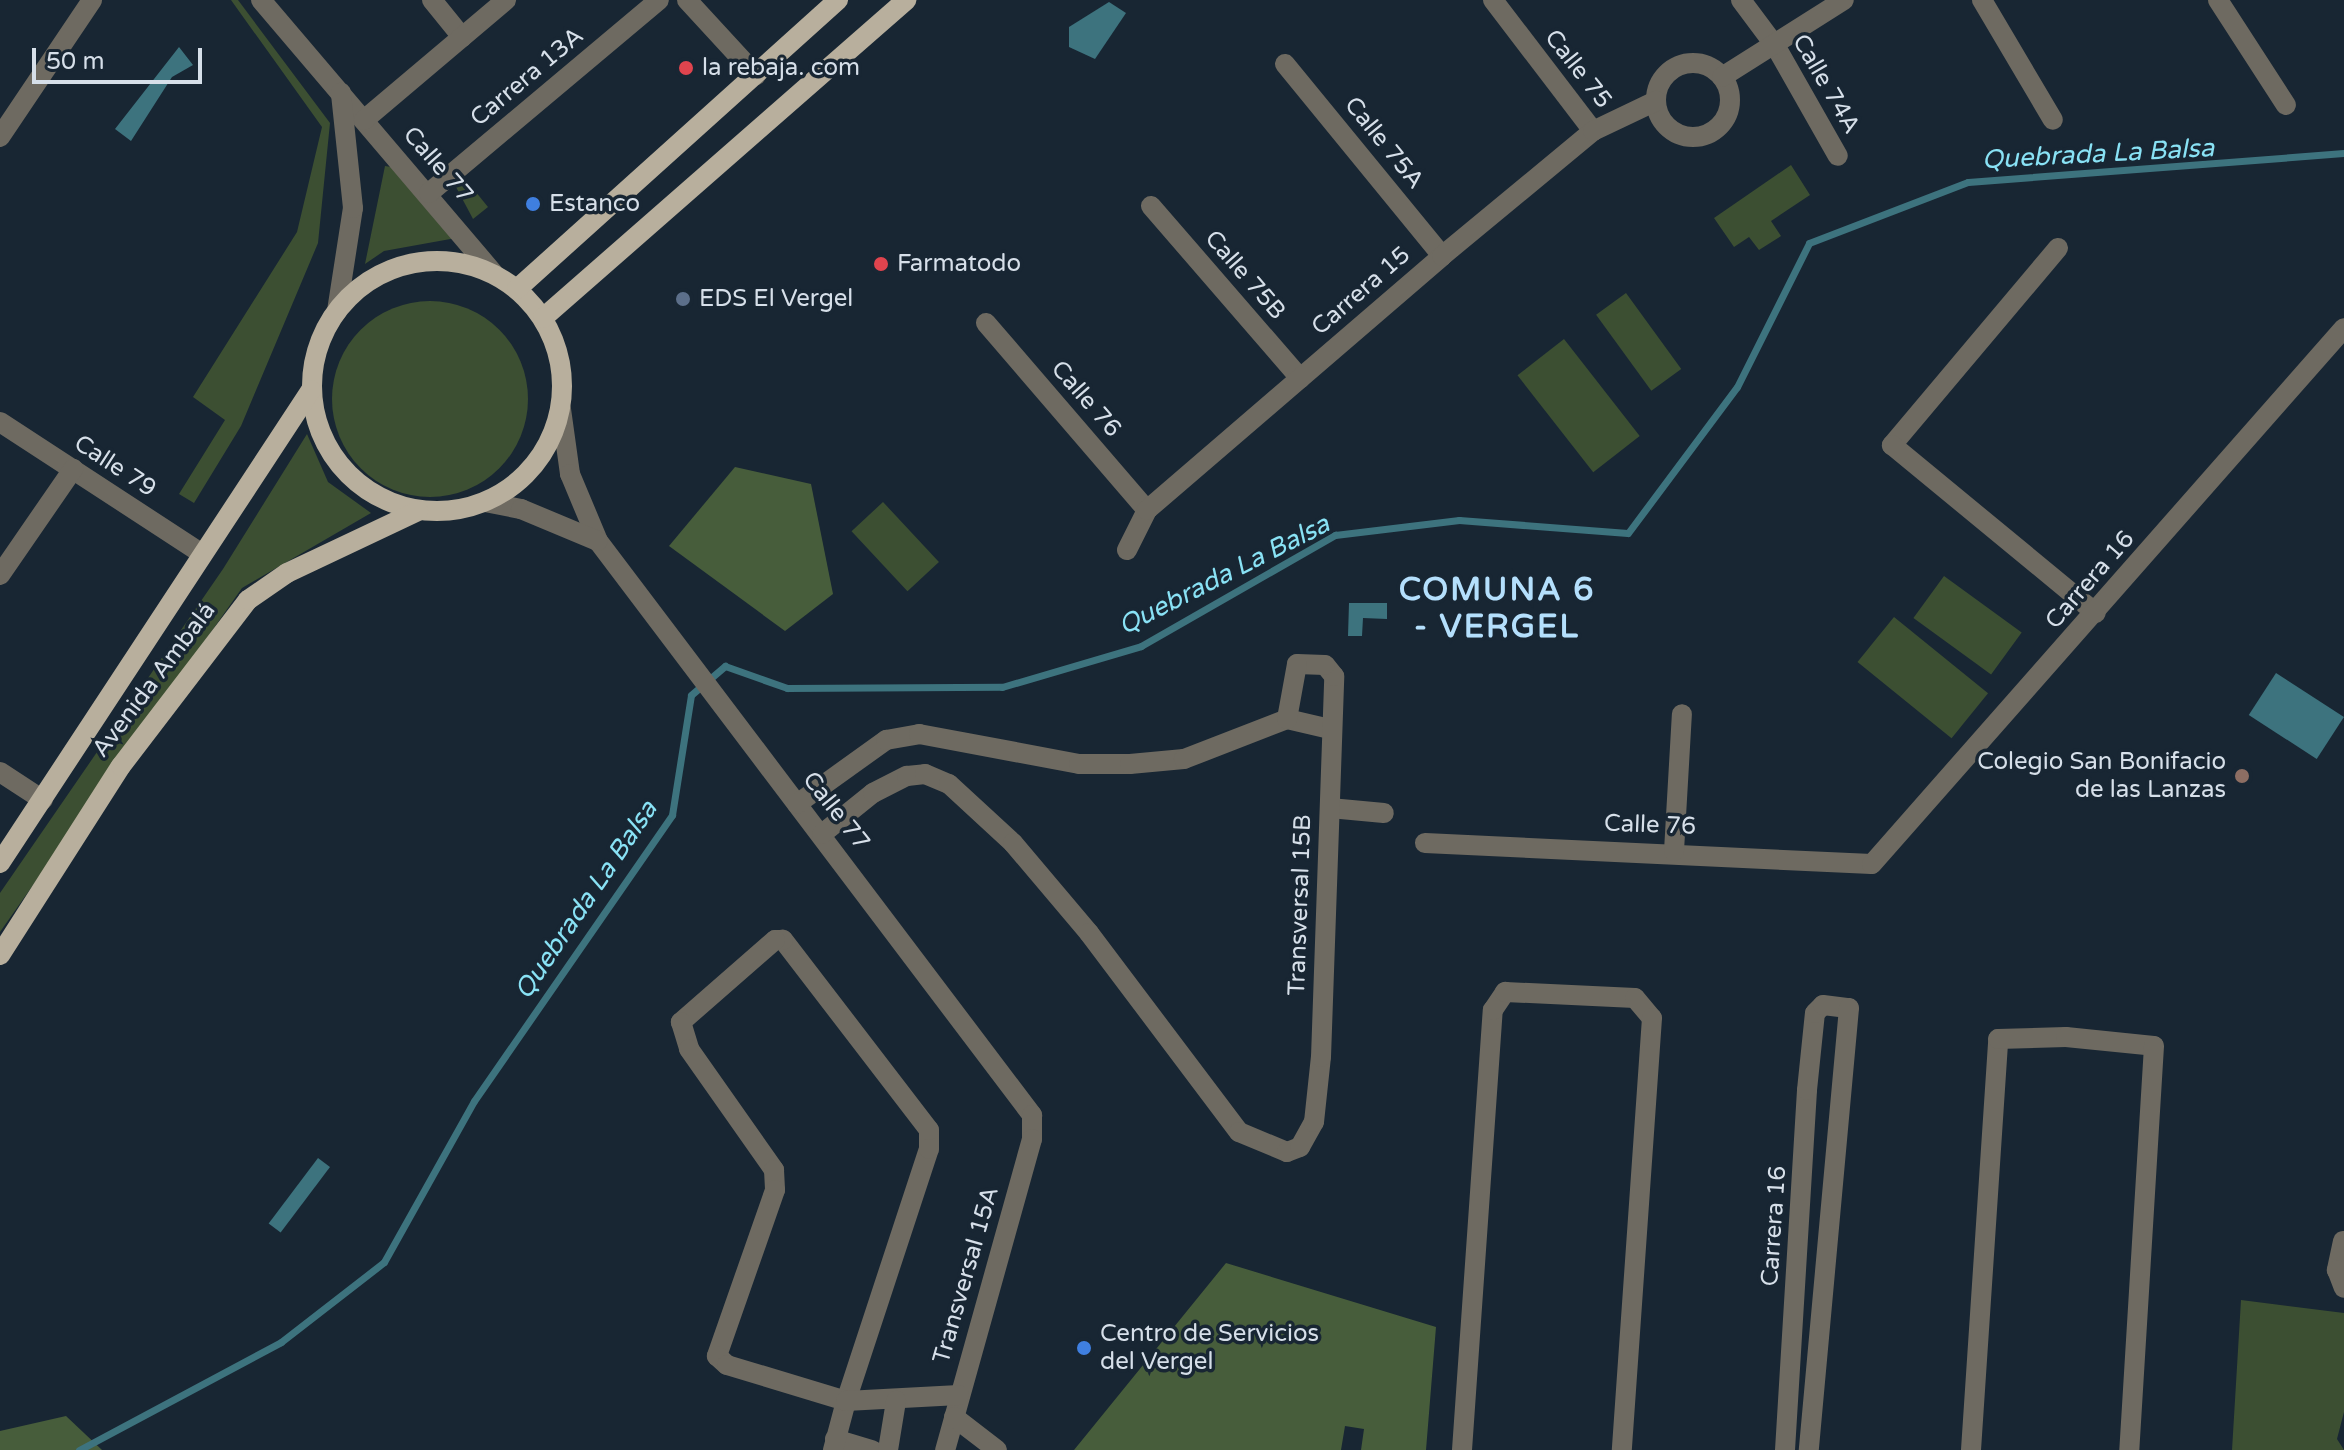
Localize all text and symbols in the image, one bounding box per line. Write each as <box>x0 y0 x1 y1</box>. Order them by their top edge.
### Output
street label: Carrera 13A <box>465 21 589 133</box>
street label: Calle 75 <box>1538 24 1618 114</box>
street label: Calle 74A <box>1786 29 1866 139</box>
scale bar <box>36 32 206 82</box>
text: 50 m <box>46 47 104 76</box>
place label: la rebaja. com <box>702 54 860 82</box>
marker: la rebaja. com <box>677 59 695 77</box>
street label: Calle 75A <box>1338 91 1430 195</box>
street label: Calle 77 <box>397 121 479 209</box>
water label: Quebrada La Balsa <box>1981 132 2215 176</box>
place label: Estanco <box>549 190 640 218</box>
marker: Estanco <box>524 195 542 213</box>
street label: Calle 75B <box>1198 225 1292 325</box>
street label: Carrera 15 <box>1306 240 1416 342</box>
place label: Farmatodo <box>897 250 1021 278</box>
marker: Farmatodo <box>872 255 890 273</box>
place label: EDS El Vergel <box>699 285 853 313</box>
marker: EDS El Vergel <box>674 290 692 308</box>
street label: Calle 76 <box>1045 355 1127 443</box>
street label: Calle 79 <box>69 429 161 503</box>
water label: Quebrada La Balsa <box>1113 508 1335 642</box>
street label: Carrera 16 <box>2039 525 2141 635</box>
district label: COMUNA 6 - VERGEL <box>1399 572 1595 647</box>
street label: Avenida Ambalá <box>86 597 222 763</box>
place label: Colegio San Bonifacio de las Lanzas <box>1977 748 2226 804</box>
street label: Calle 77 <box>796 766 876 856</box>
marker: Colegio San Bonifacio de las Lanzas <box>2233 767 2251 785</box>
water label: Quebrada La Balsa <box>508 795 664 1005</box>
street label: Calle 76 <box>1603 809 1697 841</box>
street label: Transversal 15B <box>1282 814 1318 996</box>
street label: Carrera 16 <box>1755 1165 1793 1287</box>
street label: Transversal 15A <box>927 1183 1005 1367</box>
place label: Centro de Servicios del Vergel <box>1100 1320 1319 1376</box>
marker: Centro de Servicios del Vergel <box>1075 1339 1093 1357</box>

